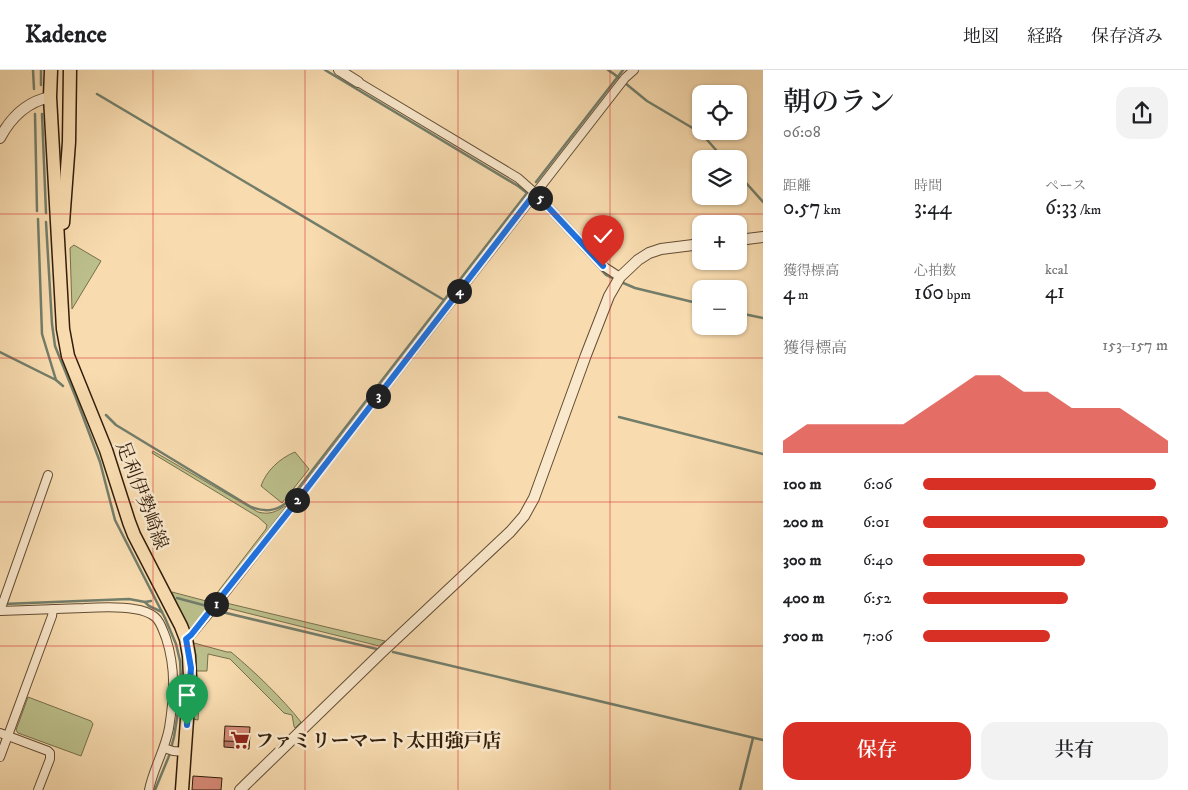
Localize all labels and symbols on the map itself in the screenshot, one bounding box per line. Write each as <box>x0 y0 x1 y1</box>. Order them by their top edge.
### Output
pin: 5 <box>528 186 552 210</box>
pin <box>582 215 624 266</box>
pin: 4 <box>446 278 472 304</box>
pin: 3 <box>366 384 390 408</box>
street label: 足利伊勢崎線 <box>110 438 173 553</box>
pin: 2 <box>284 488 310 512</box>
pin: 1 <box>204 592 228 616</box>
pin <box>166 674 208 725</box>
supermarket icon: ファミリーマート太田強戸店 <box>229 729 251 751</box>
place label: ファミリーマート太田強戸店 <box>255 730 502 753</box>

